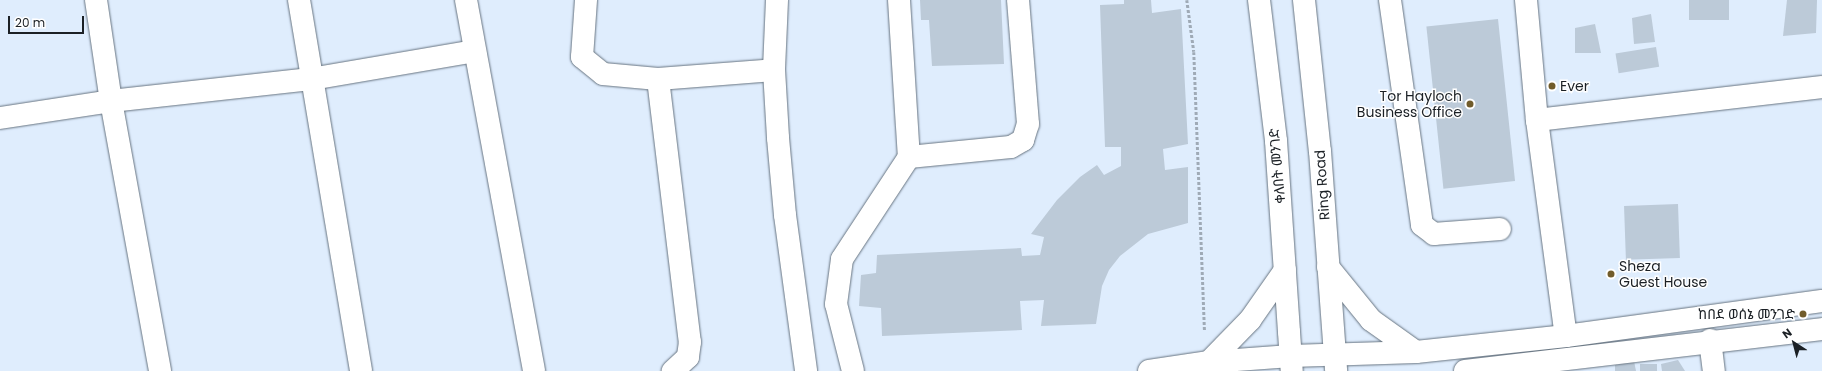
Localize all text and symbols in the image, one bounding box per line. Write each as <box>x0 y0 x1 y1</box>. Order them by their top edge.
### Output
scale bar <box>10 8 86 34</box>
text: 20 m <box>15 14 45 31</box>
place label: Ever <box>1560 78 1589 94</box>
marker: Ever <box>1547 81 1557 91</box>
place label: Tor Hayloch Business Office <box>1357 88 1462 120</box>
marker: Tor Hayloch Business Office <box>1465 99 1475 109</box>
street label: ቀለበት መንገድ <box>1265 128 1289 204</box>
street label: Ring Road <box>1311 149 1333 221</box>
place label: Sheza Guest House <box>1619 258 1707 290</box>
marker: Sheza Guest House <box>1606 269 1616 279</box>
place label: ከበደ ወሰኔ መንገድ <box>1698 306 1795 322</box>
marker: ከበደ ወሰኔ መንገድ <box>1798 309 1808 319</box>
north arrow <box>1774 323 1814 363</box>
text: N <box>1779 324 1795 342</box>

